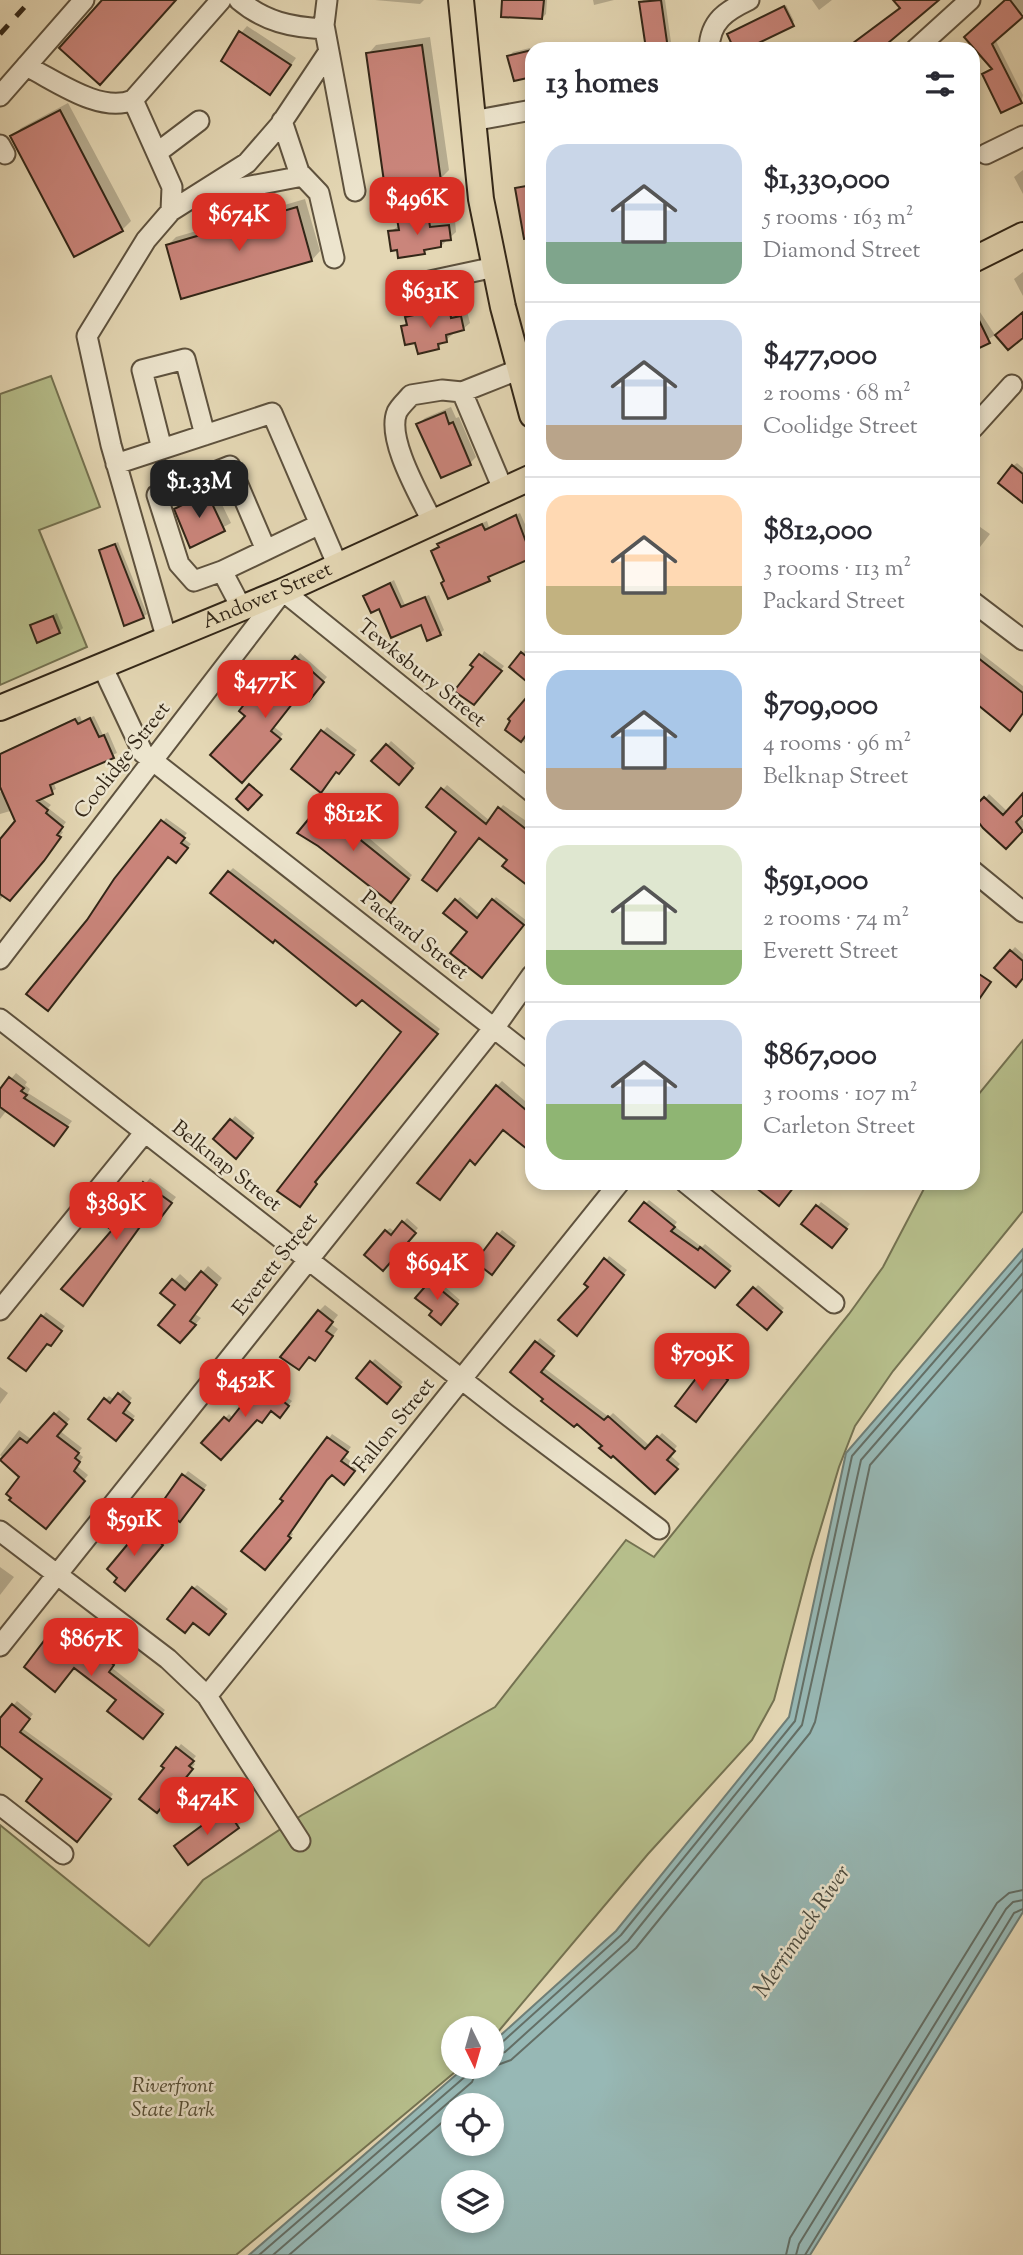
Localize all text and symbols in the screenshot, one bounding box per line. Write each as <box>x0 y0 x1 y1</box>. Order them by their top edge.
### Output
text: 13 homes <box>546 63 659 106</box>
icon: filters <box>921 65 959 103</box>
text: $1,330,000 <box>763 159 890 202</box>
icon: home <box>602 172 686 256</box>
pin: $496K <box>368 177 466 237</box>
text: $496K <box>386 183 448 216</box>
pin: $674K <box>190 194 288 253</box>
text: $674K <box>208 199 270 232</box>
text: 5 rooms · 163 m² <box>763 202 913 235</box>
text: Diamond Street <box>763 235 920 268</box>
pin: $631K <box>381 270 479 330</box>
text: $631K <box>401 276 459 309</box>
text: $477,000 <box>763 335 877 378</box>
icon: home <box>602 348 686 432</box>
text: 2 rooms · 68 m² <box>763 378 911 411</box>
text: Coolidge Street <box>763 411 918 444</box>
pin: $1.33M <box>142 461 256 520</box>
text: $1.33M <box>166 466 232 499</box>
text: $812,000 <box>763 510 872 553</box>
icon: home <box>602 523 686 607</box>
text: 3 rooms · 113 m² <box>763 553 911 586</box>
street label: Andover Street <box>198 555 337 638</box>
text: Packard Street <box>763 586 905 619</box>
street label: Tewksbury Street <box>350 613 492 735</box>
pin: $477K <box>216 660 314 720</box>
text: $477K <box>233 666 297 699</box>
text: $709,000 <box>763 685 878 728</box>
street label: Coolidge Street <box>68 696 178 826</box>
icon: home <box>602 698 686 782</box>
text: 4 rooms · 96 m² <box>763 728 911 761</box>
text: Belknap Street <box>763 761 908 794</box>
pin: $812K <box>304 794 402 853</box>
text: $812K <box>324 799 383 832</box>
text: $591,000 <box>763 860 868 903</box>
icon: home <box>602 873 686 957</box>
street label: Packard Street <box>354 884 474 988</box>
text: 2 rooms · 74 m² <box>763 903 909 936</box>
text: Everett Street <box>763 936 898 969</box>
text: $867,000 <box>763 1035 877 1078</box>
icon: home <box>602 1048 686 1132</box>
text: 3 rooms · 107 m² <box>763 1078 918 1111</box>
text: Carleton Street <box>763 1111 915 1144</box>
street label: Belknap Street <box>164 1114 288 1220</box>
pin: $389K <box>67 1182 165 1242</box>
text: $389K <box>86 1188 146 1221</box>
street label: Everett Street <box>226 1207 326 1323</box>
pin: $694K <box>388 1242 486 1302</box>
text: $694K <box>405 1248 469 1281</box>
pin: $709K <box>653 1334 751 1393</box>
text: $709K <box>670 1339 734 1372</box>
pin: $452K <box>196 1360 294 1419</box>
text: $452K <box>215 1365 275 1398</box>
street label: Fallon Street <box>347 1372 443 1480</box>
pin: $591K <box>85 1498 183 1558</box>
text: $591K <box>106 1504 162 1537</box>
pin: $867K <box>42 1618 140 1678</box>
text: $867K <box>59 1624 123 1657</box>
pin: $474K <box>158 1778 256 1837</box>
text: $474K <box>176 1783 238 1816</box>
water label: Merrimack River <box>746 1859 860 2005</box>
north arrow <box>441 2016 504 2079</box>
map controls <box>441 2016 504 2233</box>
park label: Riverfront State Park <box>131 2072 215 2126</box>
button: locate <box>441 2093 504 2156</box>
button: layers <box>441 2170 504 2233</box>

